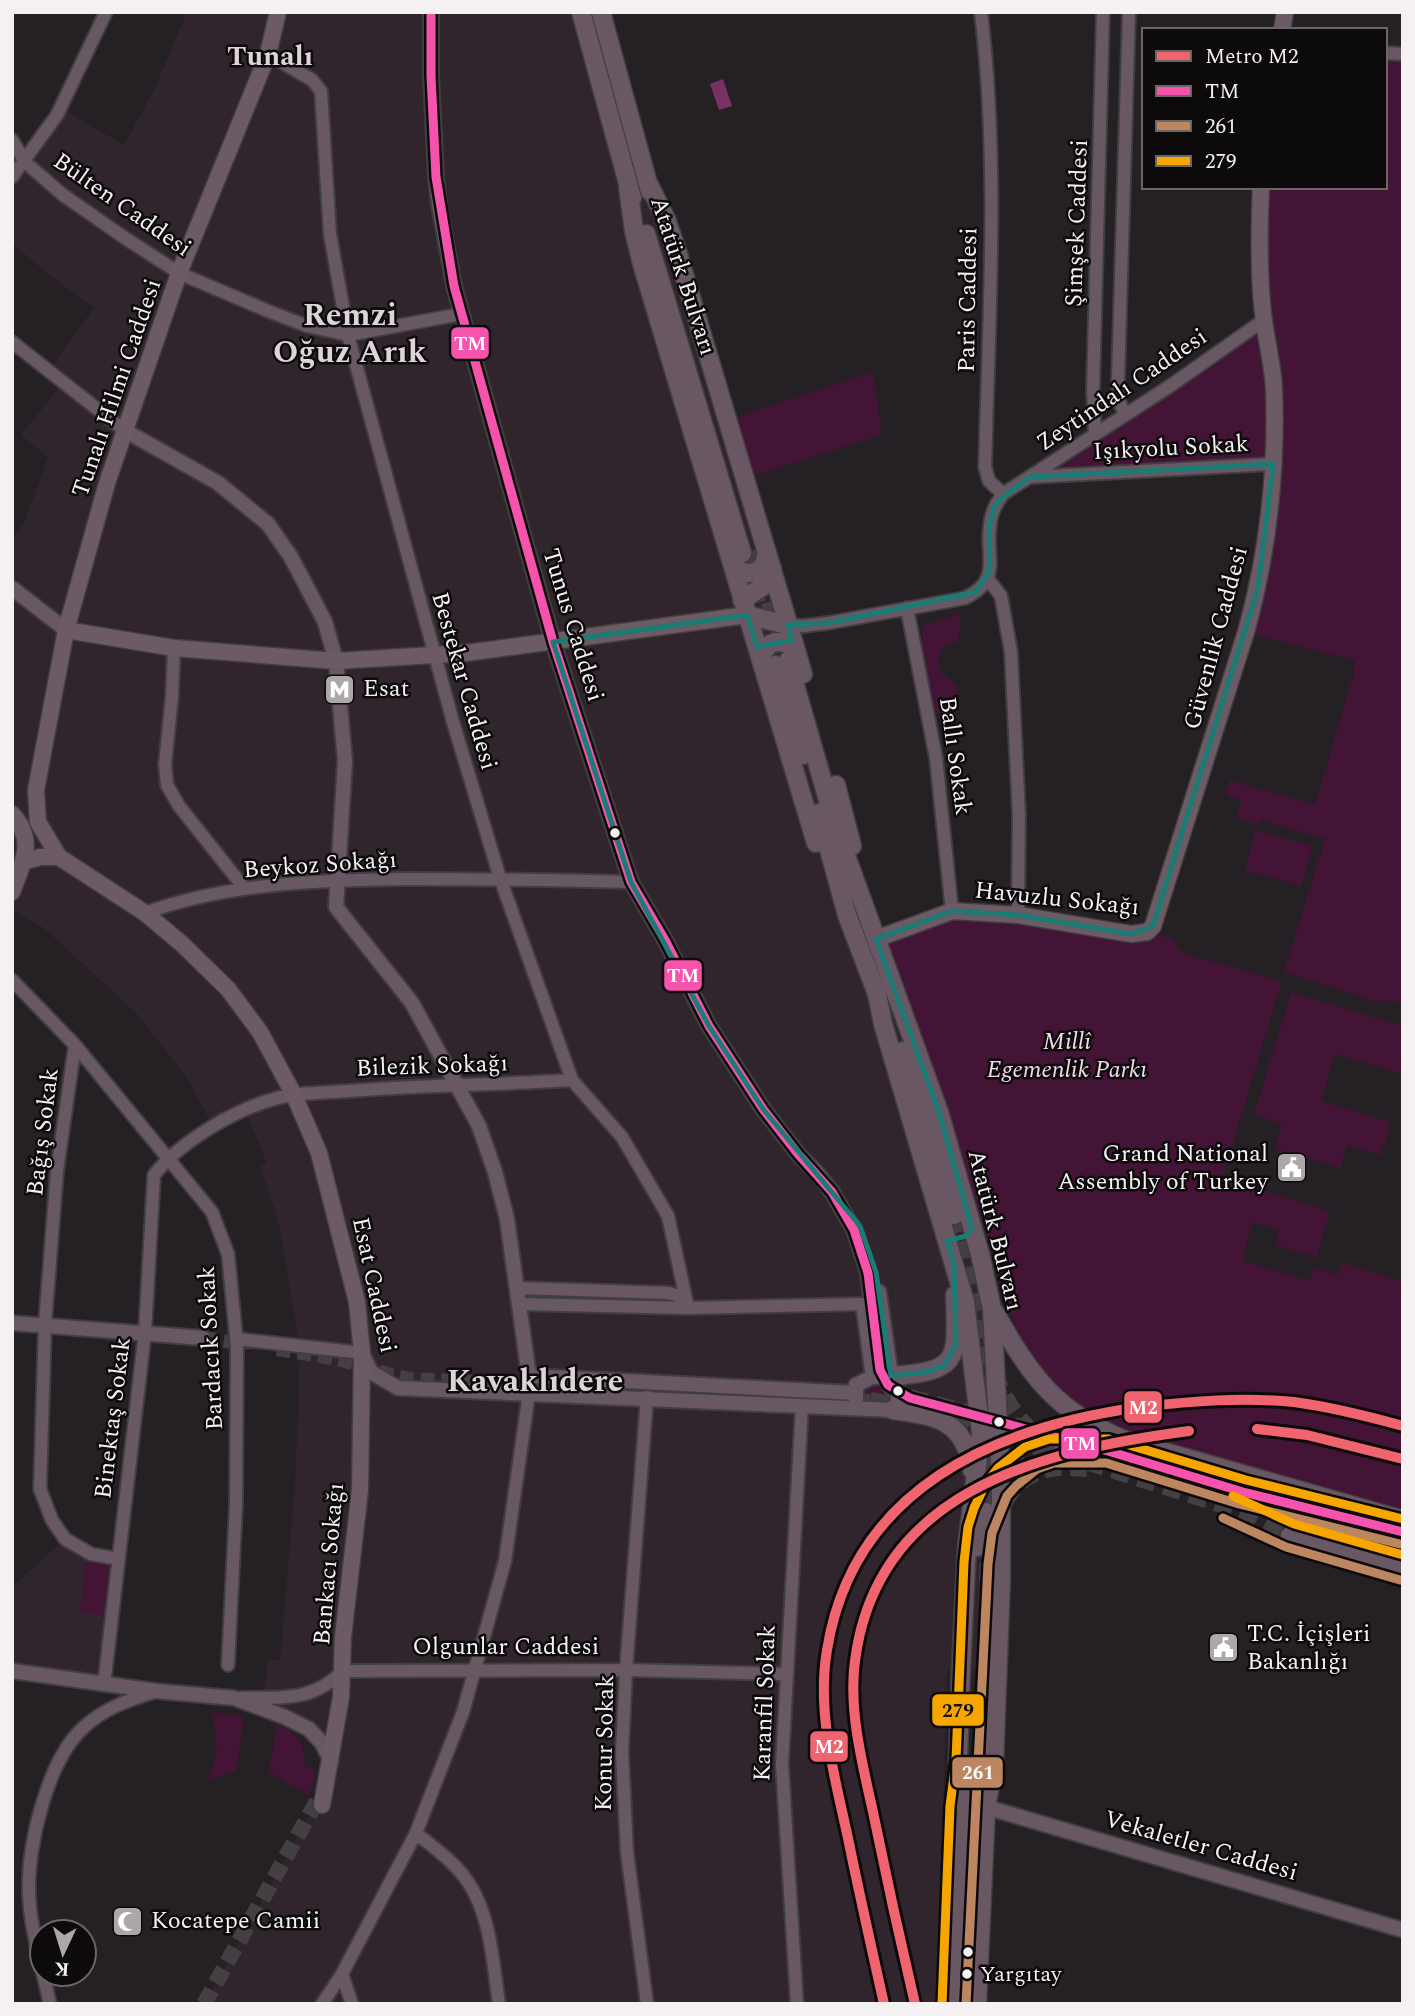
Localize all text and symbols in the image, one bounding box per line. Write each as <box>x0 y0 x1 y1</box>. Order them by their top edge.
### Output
legend <box>1142 28 1387 189</box>
district label: Tunalı <box>227 35 313 78</box>
text: Metro M2 <box>1205 41 1299 73</box>
text: TM <box>1205 76 1239 108</box>
text: 261 <box>1205 111 1237 143</box>
street label: Şimşek Caddesi <box>1056 139 1098 307</box>
street label: Bülten Caddesi <box>45 144 199 266</box>
text: 279 <box>1205 146 1237 178</box>
street label: Atatürk Bulvarı <box>640 192 726 360</box>
street label: Paris Caddesi <box>949 227 987 373</box>
street label: Tunalı Hilmi Caddesi <box>63 274 171 502</box>
district label: Remzi Oğuz Arık <box>273 291 428 377</box>
street label: Zeytindalı Caddesi <box>1029 319 1215 461</box>
line badge: TM <box>450 326 490 360</box>
text: TM <box>454 330 486 359</box>
street label: Işıkyolu Sokak <box>1092 426 1250 470</box>
street label: Güvenlik Caddesi <box>1174 542 1258 734</box>
street label: Tunus Caddesi <box>533 544 613 706</box>
street label: Bestekar Caddesi <box>421 588 507 774</box>
place label: Esat <box>363 671 409 707</box>
metro station icon: Esat <box>323 672 357 706</box>
street label: Ballı Sokak <box>929 694 981 818</box>
unlabelled marker <box>608 826 622 840</box>
street label: Beykoz Sokağı <box>242 842 398 888</box>
street label: Havuzlu Sokağı <box>973 872 1141 926</box>
line badge: TM <box>663 959 703 992</box>
text: TM <box>667 962 699 991</box>
park label: Millî Egemenlik Parkı <box>987 1024 1147 1088</box>
street label: Bilezik Sokağı <box>355 1045 509 1087</box>
street label: Bağış Sokak <box>17 1066 69 1198</box>
place label: Grand National Assembly of Turkey <box>1058 1136 1269 1200</box>
street label: Atatürk Bulvarı <box>958 1146 1032 1314</box>
public building icon: Grand National Assembly of Turkey <box>1274 1151 1308 1185</box>
street label: Esat Caddesi <box>342 1214 406 1356</box>
street label: Bardacık Sokak <box>189 1265 233 1431</box>
street label: Binektaş Sokak <box>85 1335 141 1501</box>
district label: Kavaklıdere <box>447 1357 623 1406</box>
unlabelled marker <box>891 1384 905 1398</box>
line badge: M2 <box>1123 1390 1163 1424</box>
text: M2 <box>1128 1394 1158 1423</box>
unlabelled marker <box>992 1415 1006 1429</box>
line badge: TM <box>1060 1427 1100 1460</box>
text: TM <box>1064 1430 1096 1459</box>
street label: Bankacı Sokağı <box>304 1481 354 1647</box>
place label: T.C. İçişleri Bakanlığı <box>1247 1616 1370 1680</box>
street label: Karanfil Sokak <box>744 1624 786 1782</box>
street label: Olgunlar Caddesi <box>413 1629 599 1665</box>
public building icon: T.C. İçişleri Bakanlığı <box>1207 1631 1241 1665</box>
street label: Konur Sokak <box>586 1674 624 1812</box>
line badge: 279 <box>931 1693 985 1727</box>
text: 279 <box>942 1697 974 1726</box>
line badge: M2 <box>809 1730 849 1763</box>
text: M2 <box>814 1733 844 1762</box>
line badge: 261 <box>951 1756 1004 1789</box>
text: 261 <box>962 1759 994 1788</box>
street label: Vekaletler Caddesi <box>1100 1801 1302 1891</box>
place label: Kocatepe Camii <box>151 1903 320 1939</box>
mosque icon: Kocatepe Camii <box>111 1904 145 1938</box>
north arrow <box>28 1918 98 1988</box>
unlabelled marker <box>961 1945 975 1959</box>
text: K <box>53 1953 70 1983</box>
place label: Yargıtay <box>980 1958 1063 1991</box>
marker: Yargıtay <box>960 1967 974 1981</box>

